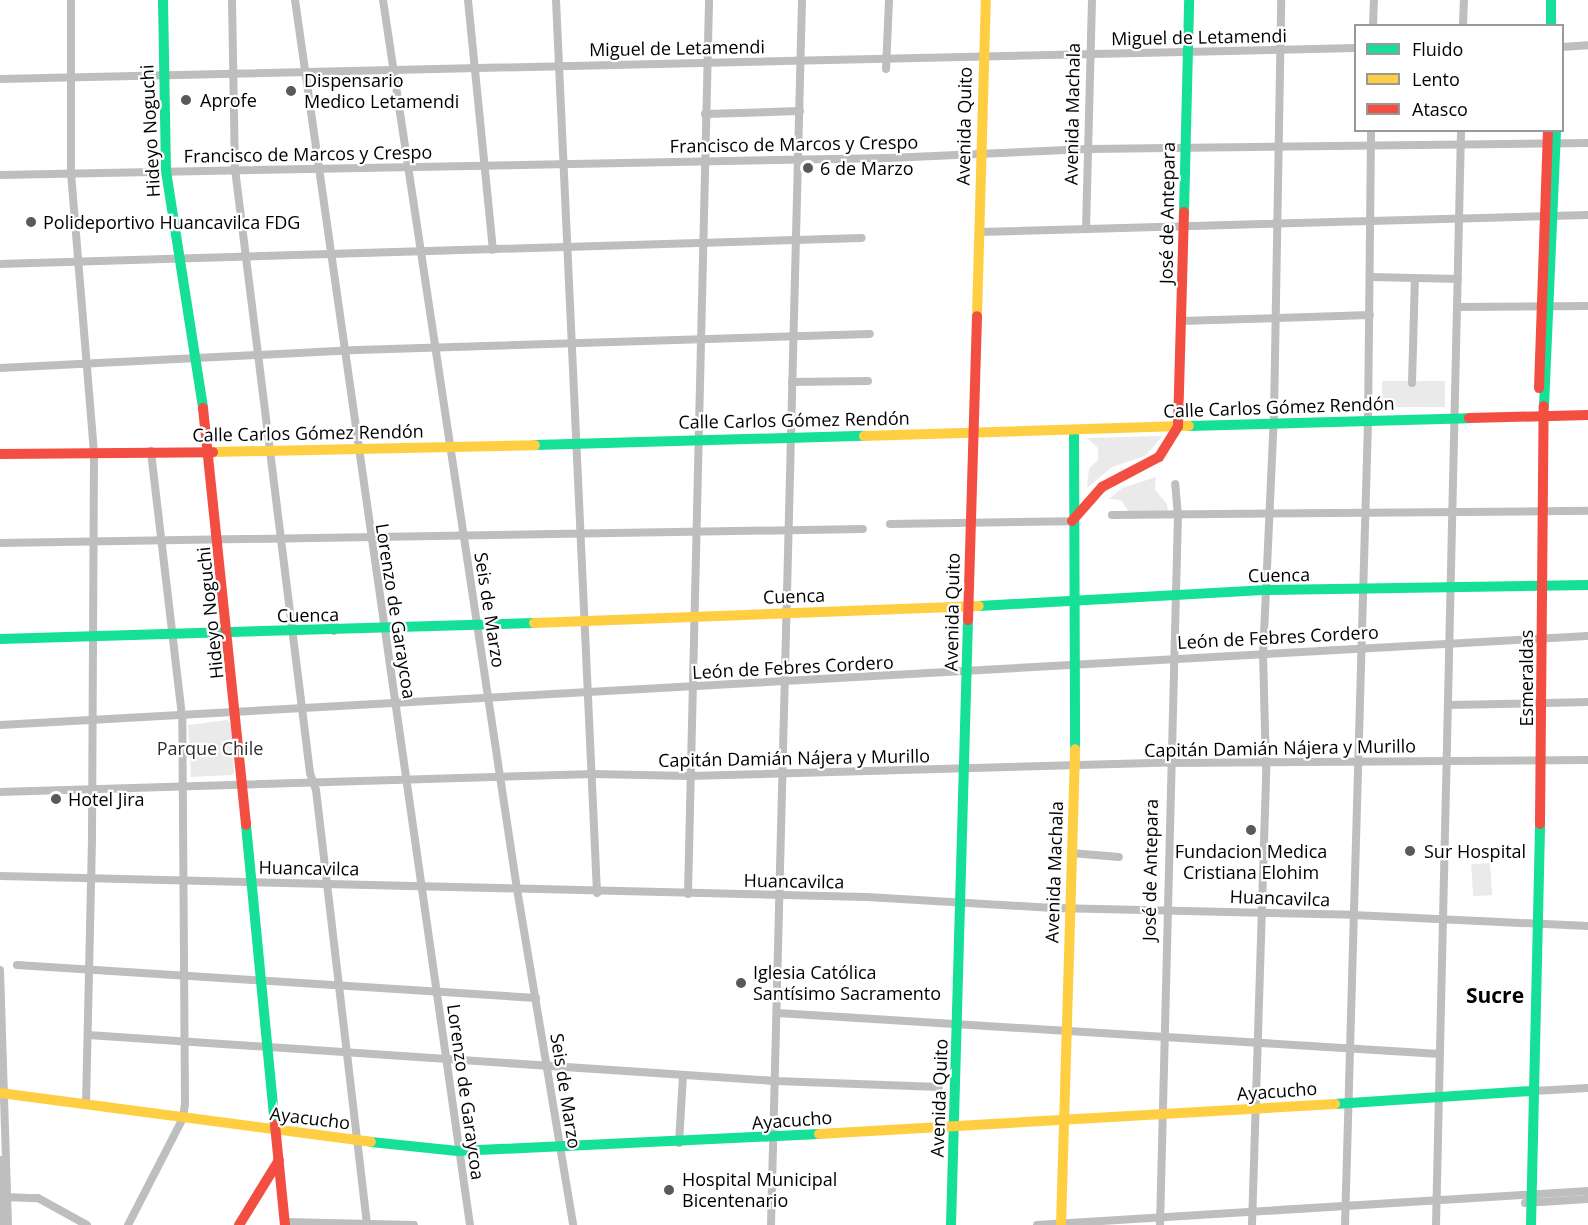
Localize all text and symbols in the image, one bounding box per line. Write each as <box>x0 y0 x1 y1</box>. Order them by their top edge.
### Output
legend <box>1354 24 1564 132</box>
street label: Miguel de Letamendi <box>1111 25 1287 49</box>
street label: Miguel de Letamendi <box>589 36 765 60</box>
text: Fluido <box>1412 37 1463 61</box>
street label: Avenida Machala <box>1060 43 1084 185</box>
street label: Hideyo Noguchi <box>136 64 164 198</box>
street label: Avenida Quito <box>952 67 976 185</box>
text: Lento <box>1412 67 1460 91</box>
place label: Dispensario Medico Letamendi <box>304 70 459 112</box>
marker: Dispensario Medico Letamendi <box>282 82 300 100</box>
place label: Aprofe <box>200 89 257 111</box>
marker: Aprofe <box>177 91 195 109</box>
text: Atasco <box>1412 97 1468 121</box>
street label: Francisco de Marcos y Crespo <box>670 131 918 157</box>
street label: Francisco de Marcos y Crespo <box>184 141 432 167</box>
street label: José de Antepara <box>1155 142 1179 284</box>
place label: 6 de Marzo <box>820 157 914 179</box>
marker: 6 de Marzo <box>801 161 815 175</box>
place label: Polideportivo Huancavilca FDG <box>43 211 300 233</box>
marker: Polideportivo Huancavilca FDG <box>24 215 38 229</box>
street label: Calle Carlos Gómez Rendón <box>1163 392 1395 422</box>
street label: Calle Carlos Gómez Rendón <box>678 407 910 433</box>
street label: Calle Carlos Gómez Rendón <box>192 420 424 446</box>
street label: Lorenzo de Garaycoa <box>371 522 421 700</box>
street label: Hideyo Noguchi <box>192 546 228 680</box>
street label: Seis de Marzo <box>470 551 510 669</box>
street label: Avenida Quito <box>940 553 964 671</box>
street label: Cuenca <box>1248 564 1310 586</box>
street label: Cuenca <box>763 584 825 608</box>
street label: Cuenca <box>277 604 339 626</box>
street label: León de Febres Cordero <box>1177 621 1379 653</box>
street label: Esmeraldas <box>1515 630 1537 726</box>
street label: León de Febres Cordero <box>692 651 894 683</box>
street label: Capitán Damián Nájera y Murillo <box>1144 735 1416 761</box>
park label: Parque Chile <box>157 737 263 759</box>
street label: Capitán Damián Nájera y Murillo <box>658 745 930 771</box>
place label: Hotel Jira <box>68 788 145 810</box>
marker: Hotel Jira <box>49 792 63 806</box>
street label: José de Antepara <box>1138 799 1162 941</box>
street label: Avenida Machala <box>1041 801 1067 943</box>
marker: Fundacion Medica Cristiana Elohim <box>1242 821 1260 839</box>
place label: Sur Hospital <box>1424 840 1526 862</box>
place label: Fundacion Medica Cristiana Elohim <box>1175 841 1327 884</box>
marker: Sur Hospital <box>1401 842 1419 860</box>
street label: Huancavilca <box>258 856 360 880</box>
street label: Huancavilca <box>743 869 845 893</box>
street label: Huancavilca <box>1229 885 1331 911</box>
place label: Iglesia Católica Santísimo Sacramento <box>753 962 941 1004</box>
marker: Iglesia Católica Santísimo Sacramento <box>734 976 748 990</box>
district label: Sucre <box>1466 982 1524 1008</box>
street label: Lorenzo de Garaycoa <box>443 1003 489 1181</box>
street label: Seis de Marzo <box>546 1032 586 1150</box>
street label: Avenida Quito <box>926 1038 952 1158</box>
street label: Ayacucho <box>1236 1077 1318 1105</box>
street label: Ayacucho <box>269 1102 351 1134</box>
street label: Ayacucho <box>751 1106 833 1134</box>
place label: Hospital Municipal Bicentenario <box>682 1169 837 1212</box>
marker: Hospital Municipal Bicentenario <box>660 1181 678 1199</box>

